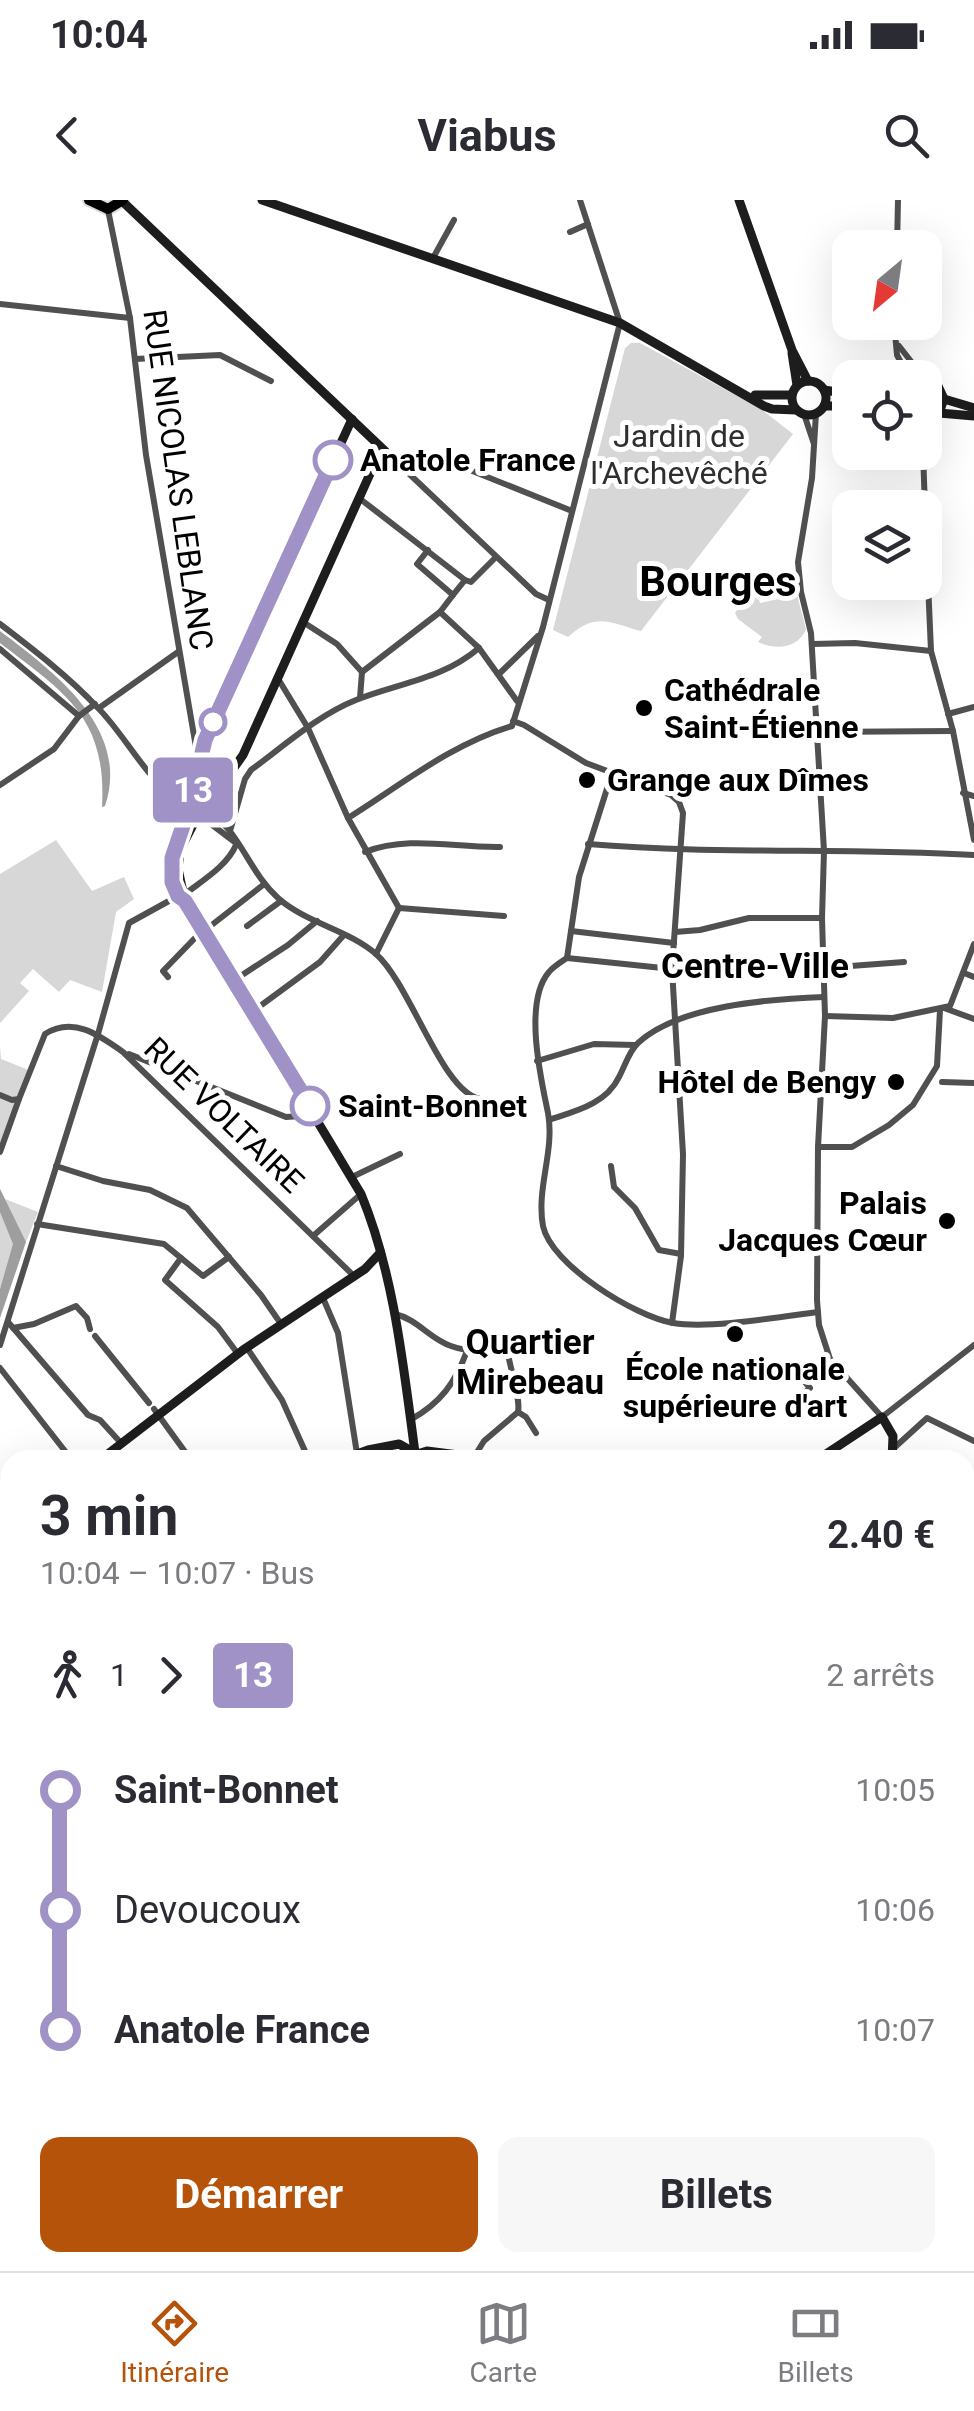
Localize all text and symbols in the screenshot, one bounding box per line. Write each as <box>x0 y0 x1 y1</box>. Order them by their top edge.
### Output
text: 10:04 <box>50 13 148 57</box>
icon: back <box>40 108 95 163</box>
icon: search <box>879 108 934 163</box>
text: Viabus <box>417 109 557 162</box>
north arrow <box>832 230 942 340</box>
map controls <box>832 230 942 600</box>
street label: RUE NICOLAS LEBLANC <box>135 307 221 653</box>
button: locate <box>832 360 942 470</box>
park label: Jardin de l'Archevêché <box>590 417 768 492</box>
marker: Anatole France <box>314 441 352 479</box>
place label: Anatole France <box>360 441 576 479</box>
button: layers <box>832 490 942 600</box>
district label: Bourges <box>639 557 797 606</box>
place label: Cathédrale Saint-Étienne <box>664 671 858 746</box>
marker: Cathédrale Saint-Étienne <box>633 697 655 719</box>
unlabelled marker <box>200 709 226 735</box>
line badge: 13 <box>148 758 238 822</box>
place label: Grange aux Dîmes <box>607 761 869 799</box>
marker: Grange aux Dîmes <box>576 769 598 791</box>
text: 13 <box>173 770 213 811</box>
district label: Centre-Ville <box>661 946 849 987</box>
street label: RUE VOLTAIRE <box>136 1029 312 1201</box>
place label: Hôtel de Bengy <box>658 1063 877 1101</box>
marker: Hôtel de Bengy <box>885 1071 907 1093</box>
marker: Saint-Bonnet <box>291 1087 329 1125</box>
place label: Saint-Bonnet <box>338 1087 527 1125</box>
place label: Palais Jacques Cœur <box>718 1184 927 1259</box>
marker: Palais Jacques Cœur <box>936 1210 958 1232</box>
district label: Quartier Mirebeau <box>456 1322 604 1403</box>
marker: École nationale supérieure d'art <box>724 1323 746 1345</box>
place label: École nationale supérieure d'art <box>623 1350 847 1425</box>
text: 3 min <box>40 1484 178 1548</box>
text: 2.40 € <box>827 1513 935 1557</box>
text: 10:04 – 10:07 · Bus <box>40 1554 315 1592</box>
icon: walk <box>40 1648 95 1703</box>
icon: forward <box>143 1648 198 1703</box>
text: 13 <box>233 1655 273 1696</box>
text: 1 <box>110 1656 128 1694</box>
text: 2 arrêts <box>826 1656 935 1694</box>
text: Saint-Bonnet <box>114 1768 339 1812</box>
text: 10:05 <box>855 1771 935 1809</box>
text: Devoucoux <box>114 1888 301 1932</box>
text: 10:06 <box>855 1891 935 1929</box>
text: Anatole France <box>114 2008 370 2052</box>
text: 10:07 <box>855 2011 935 2049</box>
button: Démarrer <box>40 2137 478 2252</box>
button: Billets <box>498 2137 935 2252</box>
tab: Itinéraire <box>120 2296 229 2389</box>
tab: Carte <box>469 2296 537 2389</box>
tab: Billets <box>777 2296 854 2389</box>

